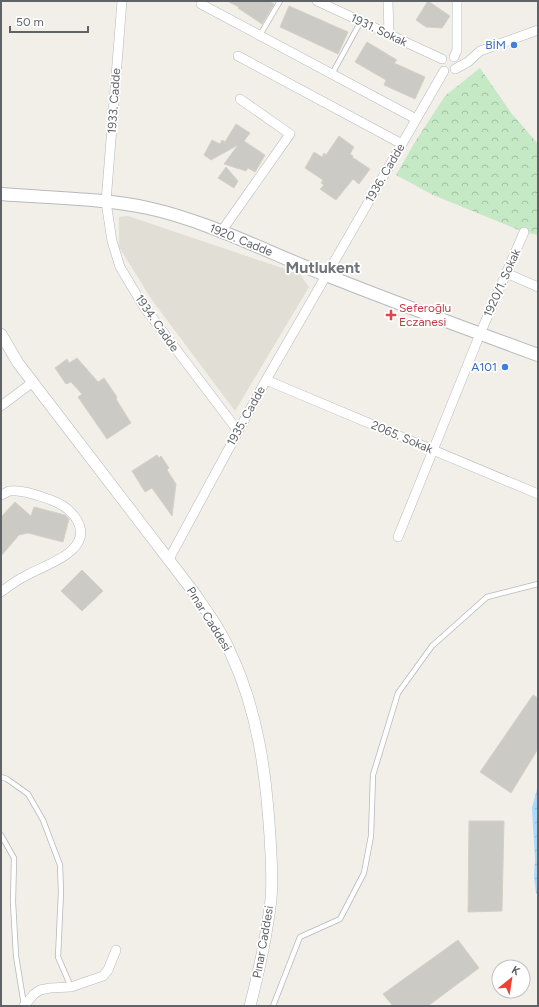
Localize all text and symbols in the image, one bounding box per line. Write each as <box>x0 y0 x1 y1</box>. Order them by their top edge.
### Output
scale bar <box>10 8 88 34</box>
street label: 1931. Sokak <box>349 11 410 49</box>
text: 50 m <box>16 15 44 29</box>
place label: BİM <box>485 38 506 52</box>
marker: BİM <box>509 40 519 50</box>
street label: 1933. Cadde <box>105 67 123 134</box>
street label: 1936. Cadde <box>362 141 408 205</box>
street label: 1920. Cadde <box>207 221 275 259</box>
street label: 1920/1. Sokak <box>481 247 523 319</box>
district label: Mutlukent <box>286 258 360 277</box>
street label: 1934. Cadde <box>132 292 182 355</box>
place label: Seferoğlu Eczanesi <box>399 301 451 329</box>
marker: Seferoğlu Eczanesi <box>386 310 396 320</box>
place label: A101 <box>471 360 497 374</box>
marker: A101 <box>500 362 510 372</box>
street label: 1935. Cadde <box>224 383 268 448</box>
street label: 2065. Sokak <box>369 418 435 456</box>
street label: Pınar Caddesi <box>184 584 234 654</box>
street label: Pınar Caddesi <box>250 905 276 979</box>
north arrow <box>491 959 531 999</box>
text: K <box>509 963 523 979</box>

